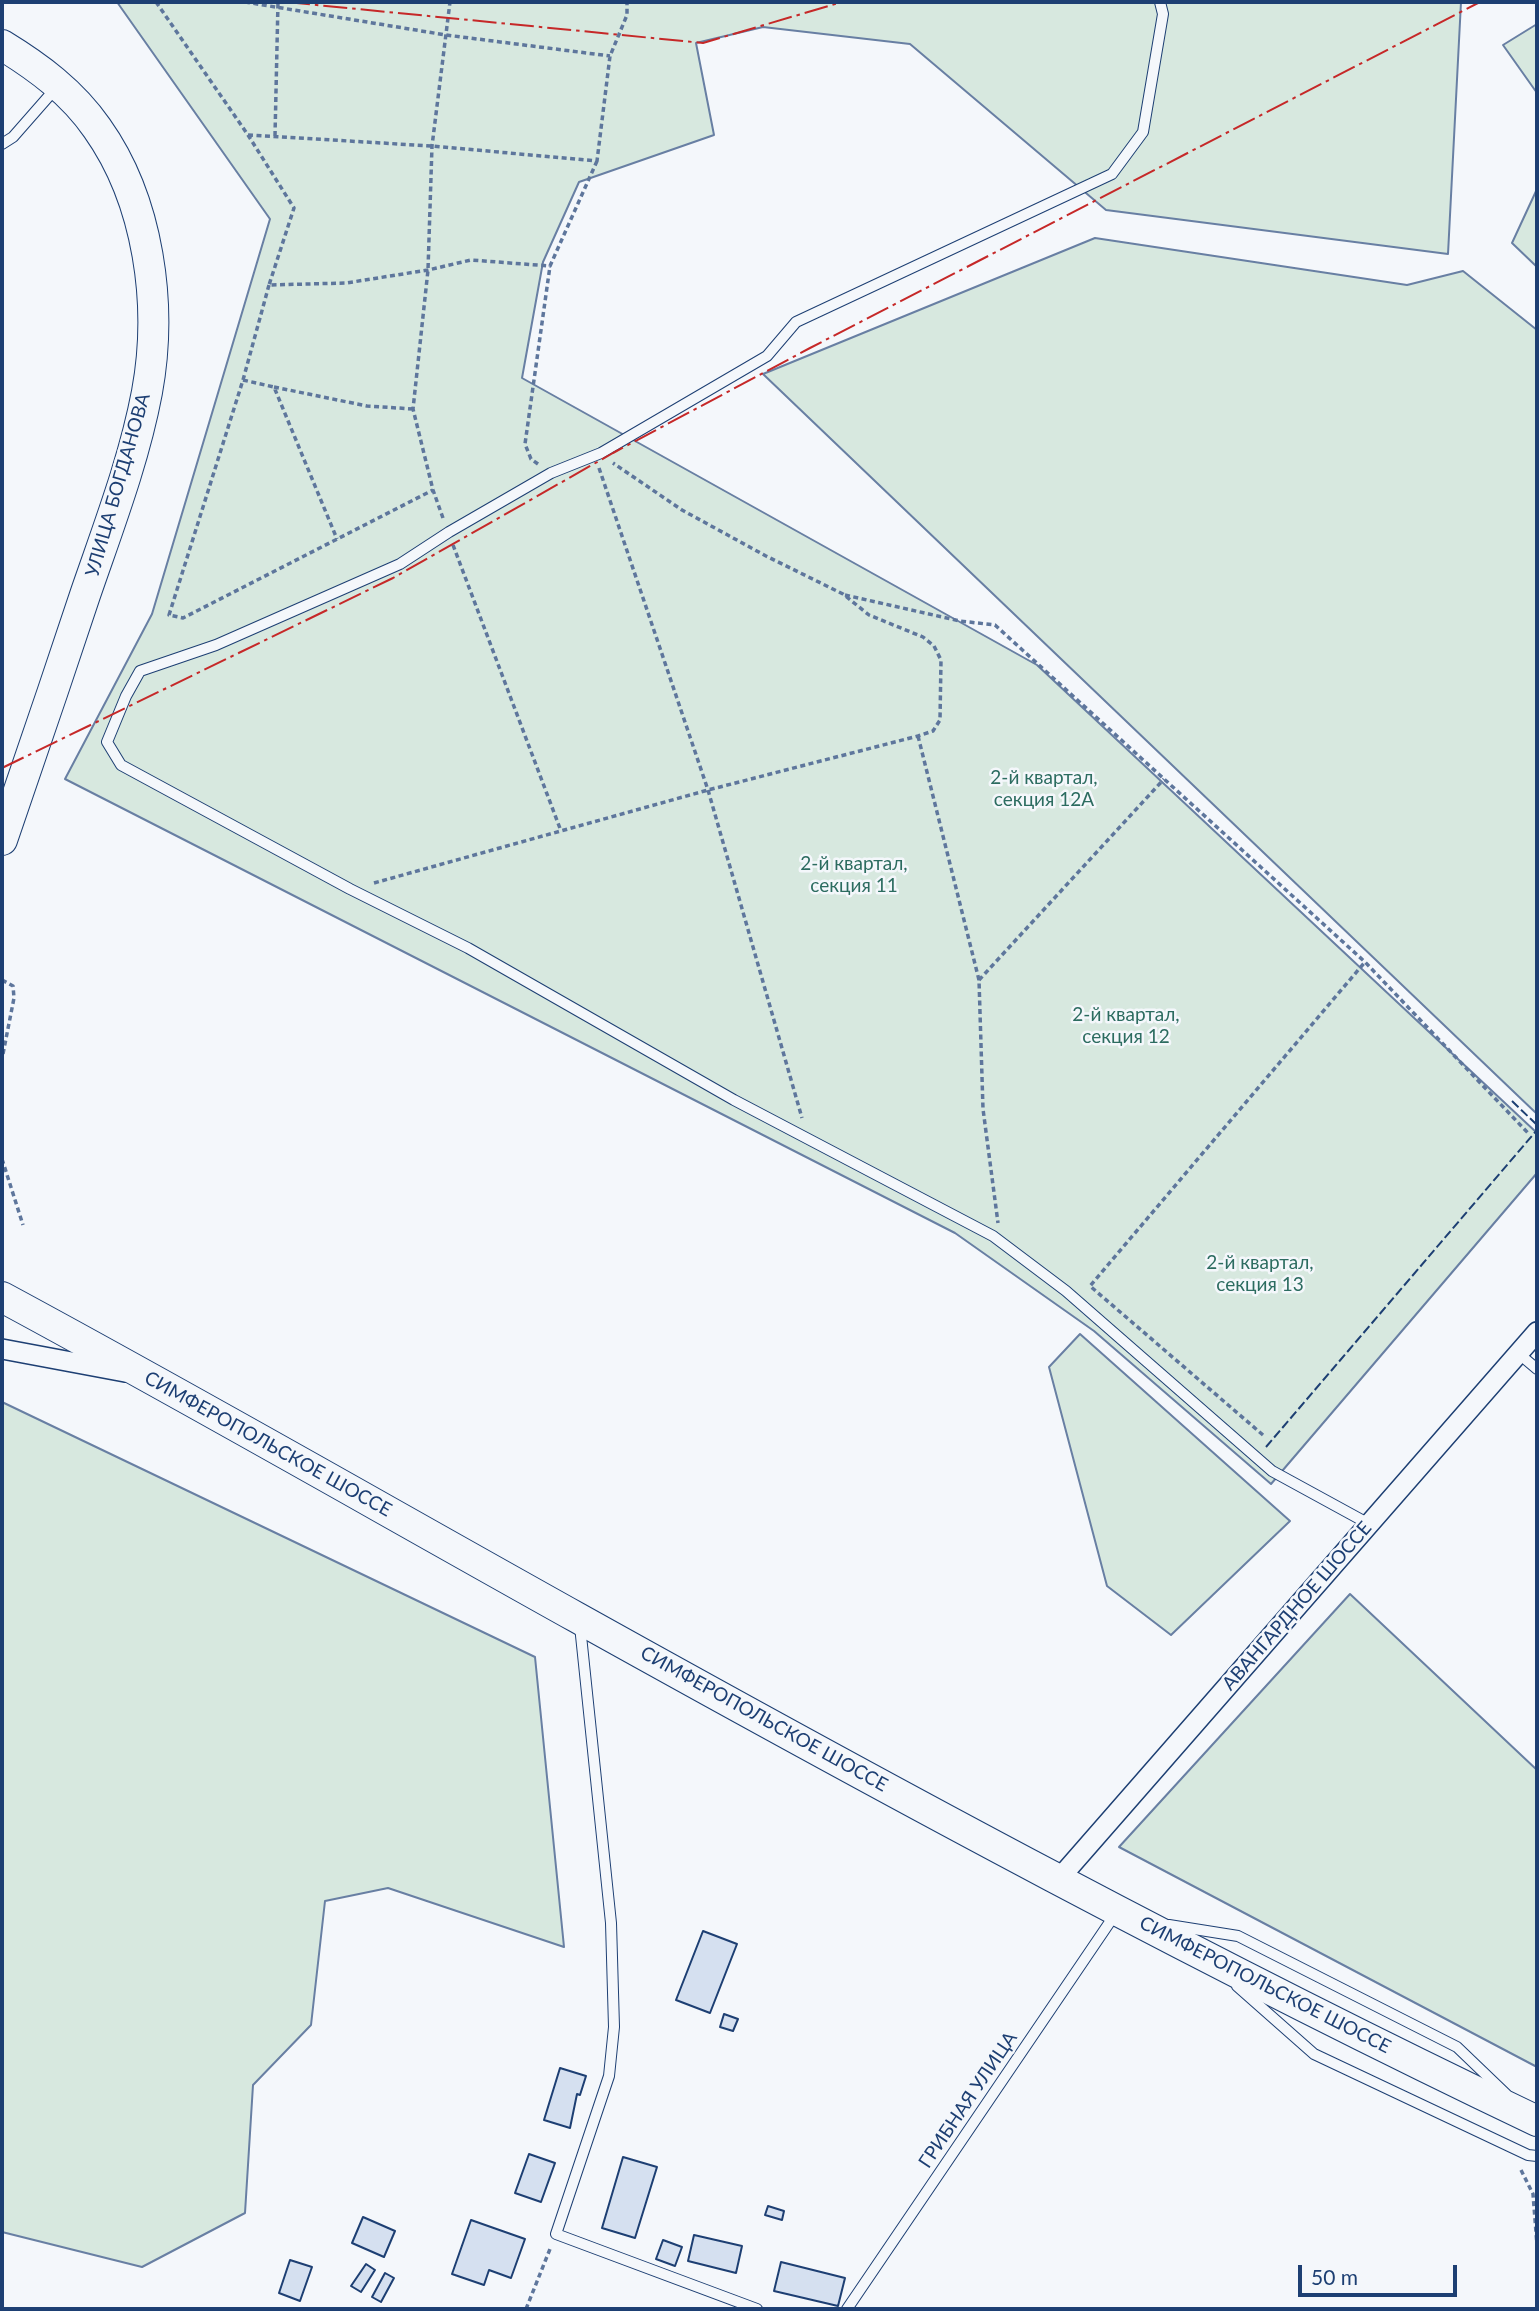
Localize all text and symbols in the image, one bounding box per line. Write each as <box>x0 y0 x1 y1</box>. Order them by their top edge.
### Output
street label: УЛИЦА БОГДАНОВА <box>81 391 155 579</box>
park label: 2-й квартал, секция 12А <box>990 767 1098 811</box>
park label: 2-й квартал, секция 11 <box>800 853 908 897</box>
park label: 2-й квартал, секция 12 <box>1072 1004 1180 1048</box>
park label: 2-й квартал, секция 13 <box>1206 1252 1314 1296</box>
street label: СИМФЕРОПОЛЬСКОЕ ШОССЕ <box>140 1366 396 1522</box>
street label: АВАНГАРДНОЕ ШОССЕ <box>1218 1517 1376 1695</box>
street label: СИМФЕРОПОЛЬСКОЕ ШОССЕ <box>636 1641 892 1797</box>
street label: СИМФЕРОПОЛЬСКОЕ ШОССЕ <box>1136 1912 1394 2058</box>
street label: ГРИБНАЯ УЛИЦА <box>914 2028 1022 2172</box>
scale bar <box>1301 2252 1460 2296</box>
text: 50 m <box>1311 2264 1358 2289</box>

